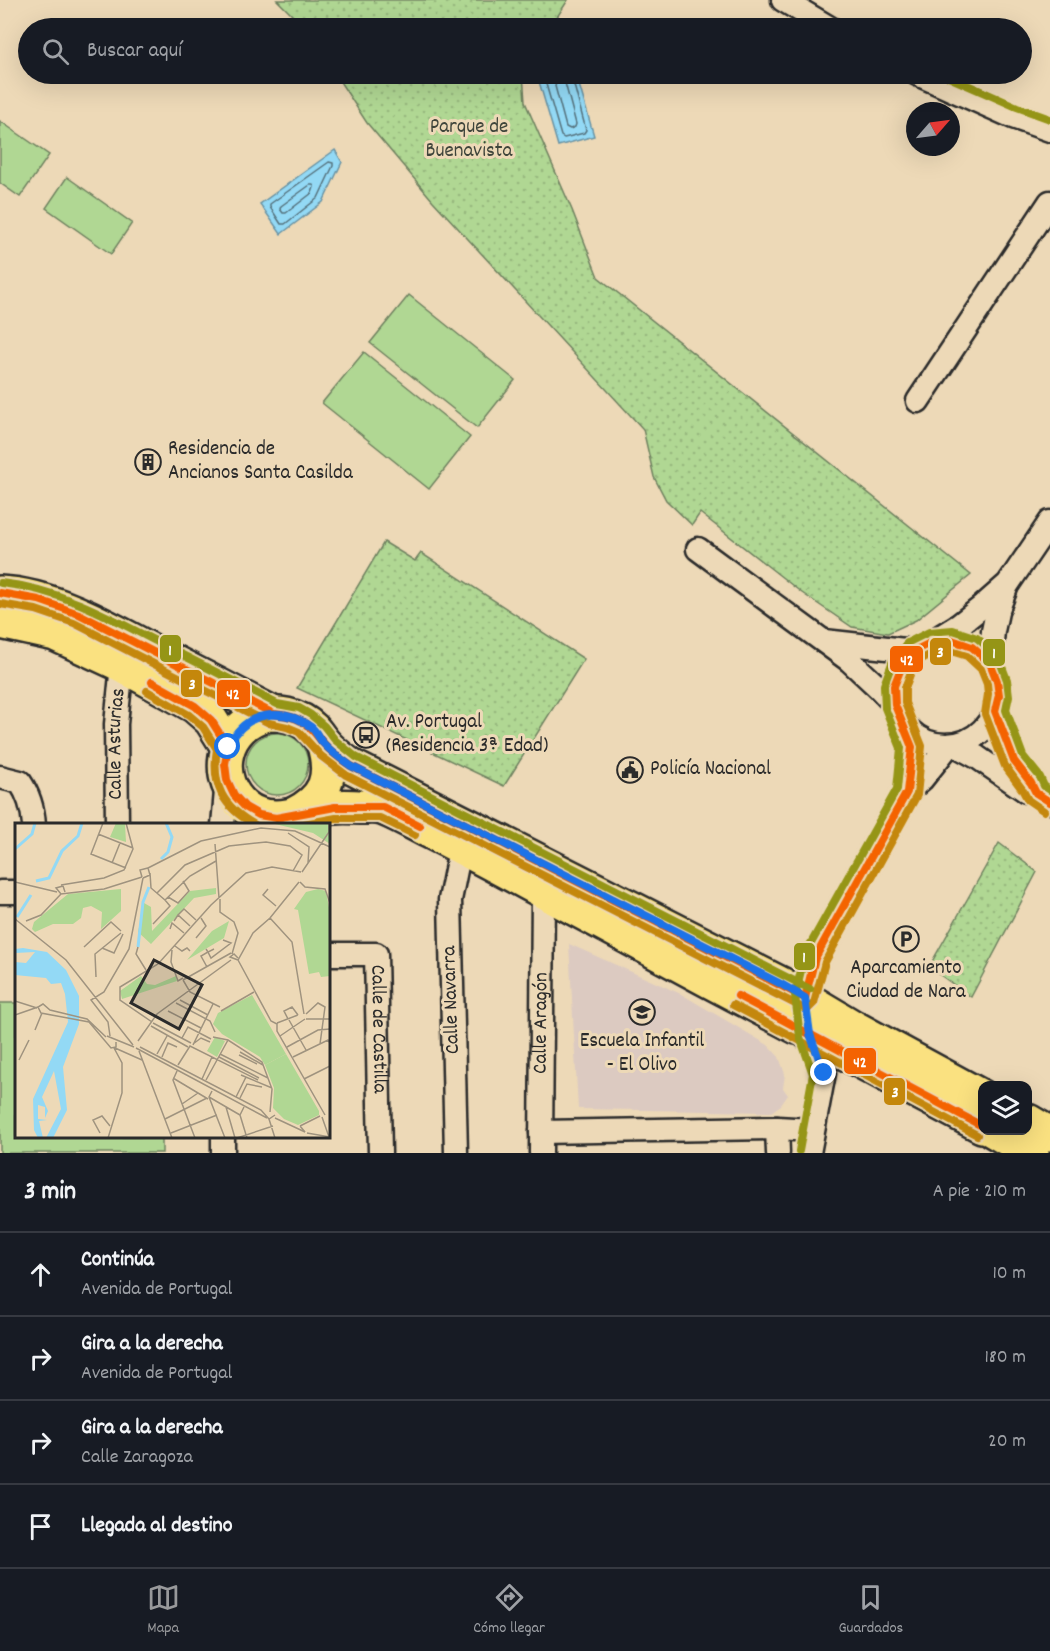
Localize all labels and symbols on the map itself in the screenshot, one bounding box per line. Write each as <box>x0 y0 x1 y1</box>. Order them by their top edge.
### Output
north arrow <box>906 102 960 156</box>
park label: Parque de Buenavista <box>426 113 514 167</box>
place label: Residencia de Ancianos Santa Casilda <box>168 435 354 489</box>
building icon: Residencia de Ancianos Santa Casilda <box>133 447 163 477</box>
line badge: 1 <box>159 634 182 663</box>
line badge: 3 <box>929 637 952 666</box>
line badge: 1 <box>982 638 1006 667</box>
text: 1 <box>168 640 172 663</box>
text: 3 <box>936 642 944 665</box>
text: 1 <box>992 643 996 666</box>
line badge: 42 <box>889 645 924 673</box>
text: 42 <box>900 650 914 673</box>
line badge: 3 <box>180 669 203 698</box>
text: 3 <box>188 674 196 697</box>
line badge: 42 <box>216 679 251 708</box>
text: 42 <box>226 684 240 707</box>
street label: Calle Asturias <box>101 687 135 800</box>
place label: Av. Portugal (Residencia 3ª Edad) <box>386 708 548 762</box>
bus stop icon: Av. Portugal (Residencia 3ª Edad) <box>351 720 381 750</box>
route start <box>214 733 240 759</box>
public building icon: Policía Nacional <box>615 755 645 785</box>
place label: Policía Nacional <box>650 755 771 785</box>
inset map <box>15 823 330 1138</box>
parking icon: Aparcamiento Ciudad de Nara <box>891 924 921 954</box>
line badge: 1 <box>793 942 816 971</box>
street label: Calle Navarra <box>435 944 469 1055</box>
text: 1 <box>802 947 806 970</box>
place label: Aparcamiento Ciudad de Nara <box>846 954 967 1008</box>
street label: Calle de Castilla <box>361 964 394 1095</box>
street label: Calle Aragón <box>527 972 557 1074</box>
school or university icon: Escuela Infantil - El Olivo <box>627 997 657 1027</box>
place label: Escuela Infantil - El Olivo <box>580 1027 704 1081</box>
line badge: 42 <box>843 1047 877 1075</box>
text: 42 <box>853 1052 867 1075</box>
route end <box>810 1059 836 1085</box>
line badge: 3 <box>883 1077 906 1106</box>
text: 3 <box>891 1082 899 1105</box>

